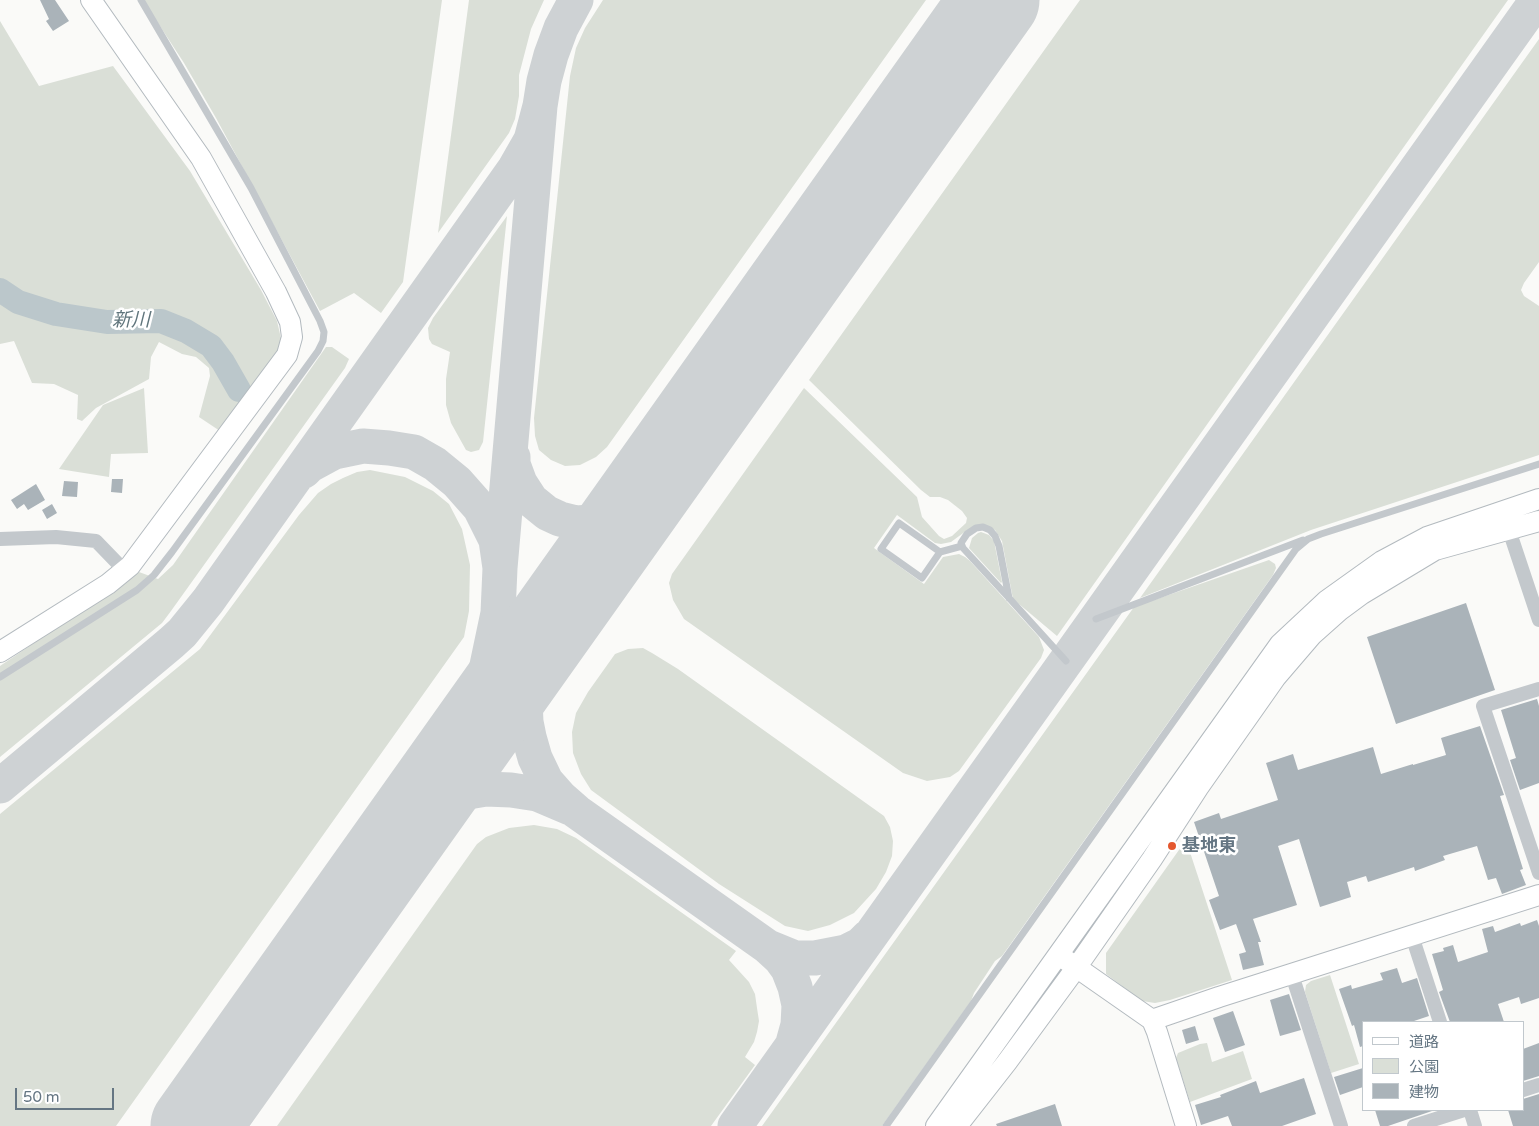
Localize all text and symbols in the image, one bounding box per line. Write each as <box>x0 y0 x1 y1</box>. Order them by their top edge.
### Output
water label: 新川 <box>112 310 150 332</box>
place label: 基地東 <box>1182 835 1236 857</box>
marker: 基地東 <box>1166 840 1178 852</box>
legend <box>1362 1021 1524 1111</box>
text: 道路 <box>1409 1033 1439 1051</box>
text: 公園 <box>1409 1058 1439 1076</box>
scale bar <box>18 1078 116 1110</box>
text: 建物 <box>1409 1083 1439 1101</box>
text: 50 m <box>23 1088 60 1106</box>

